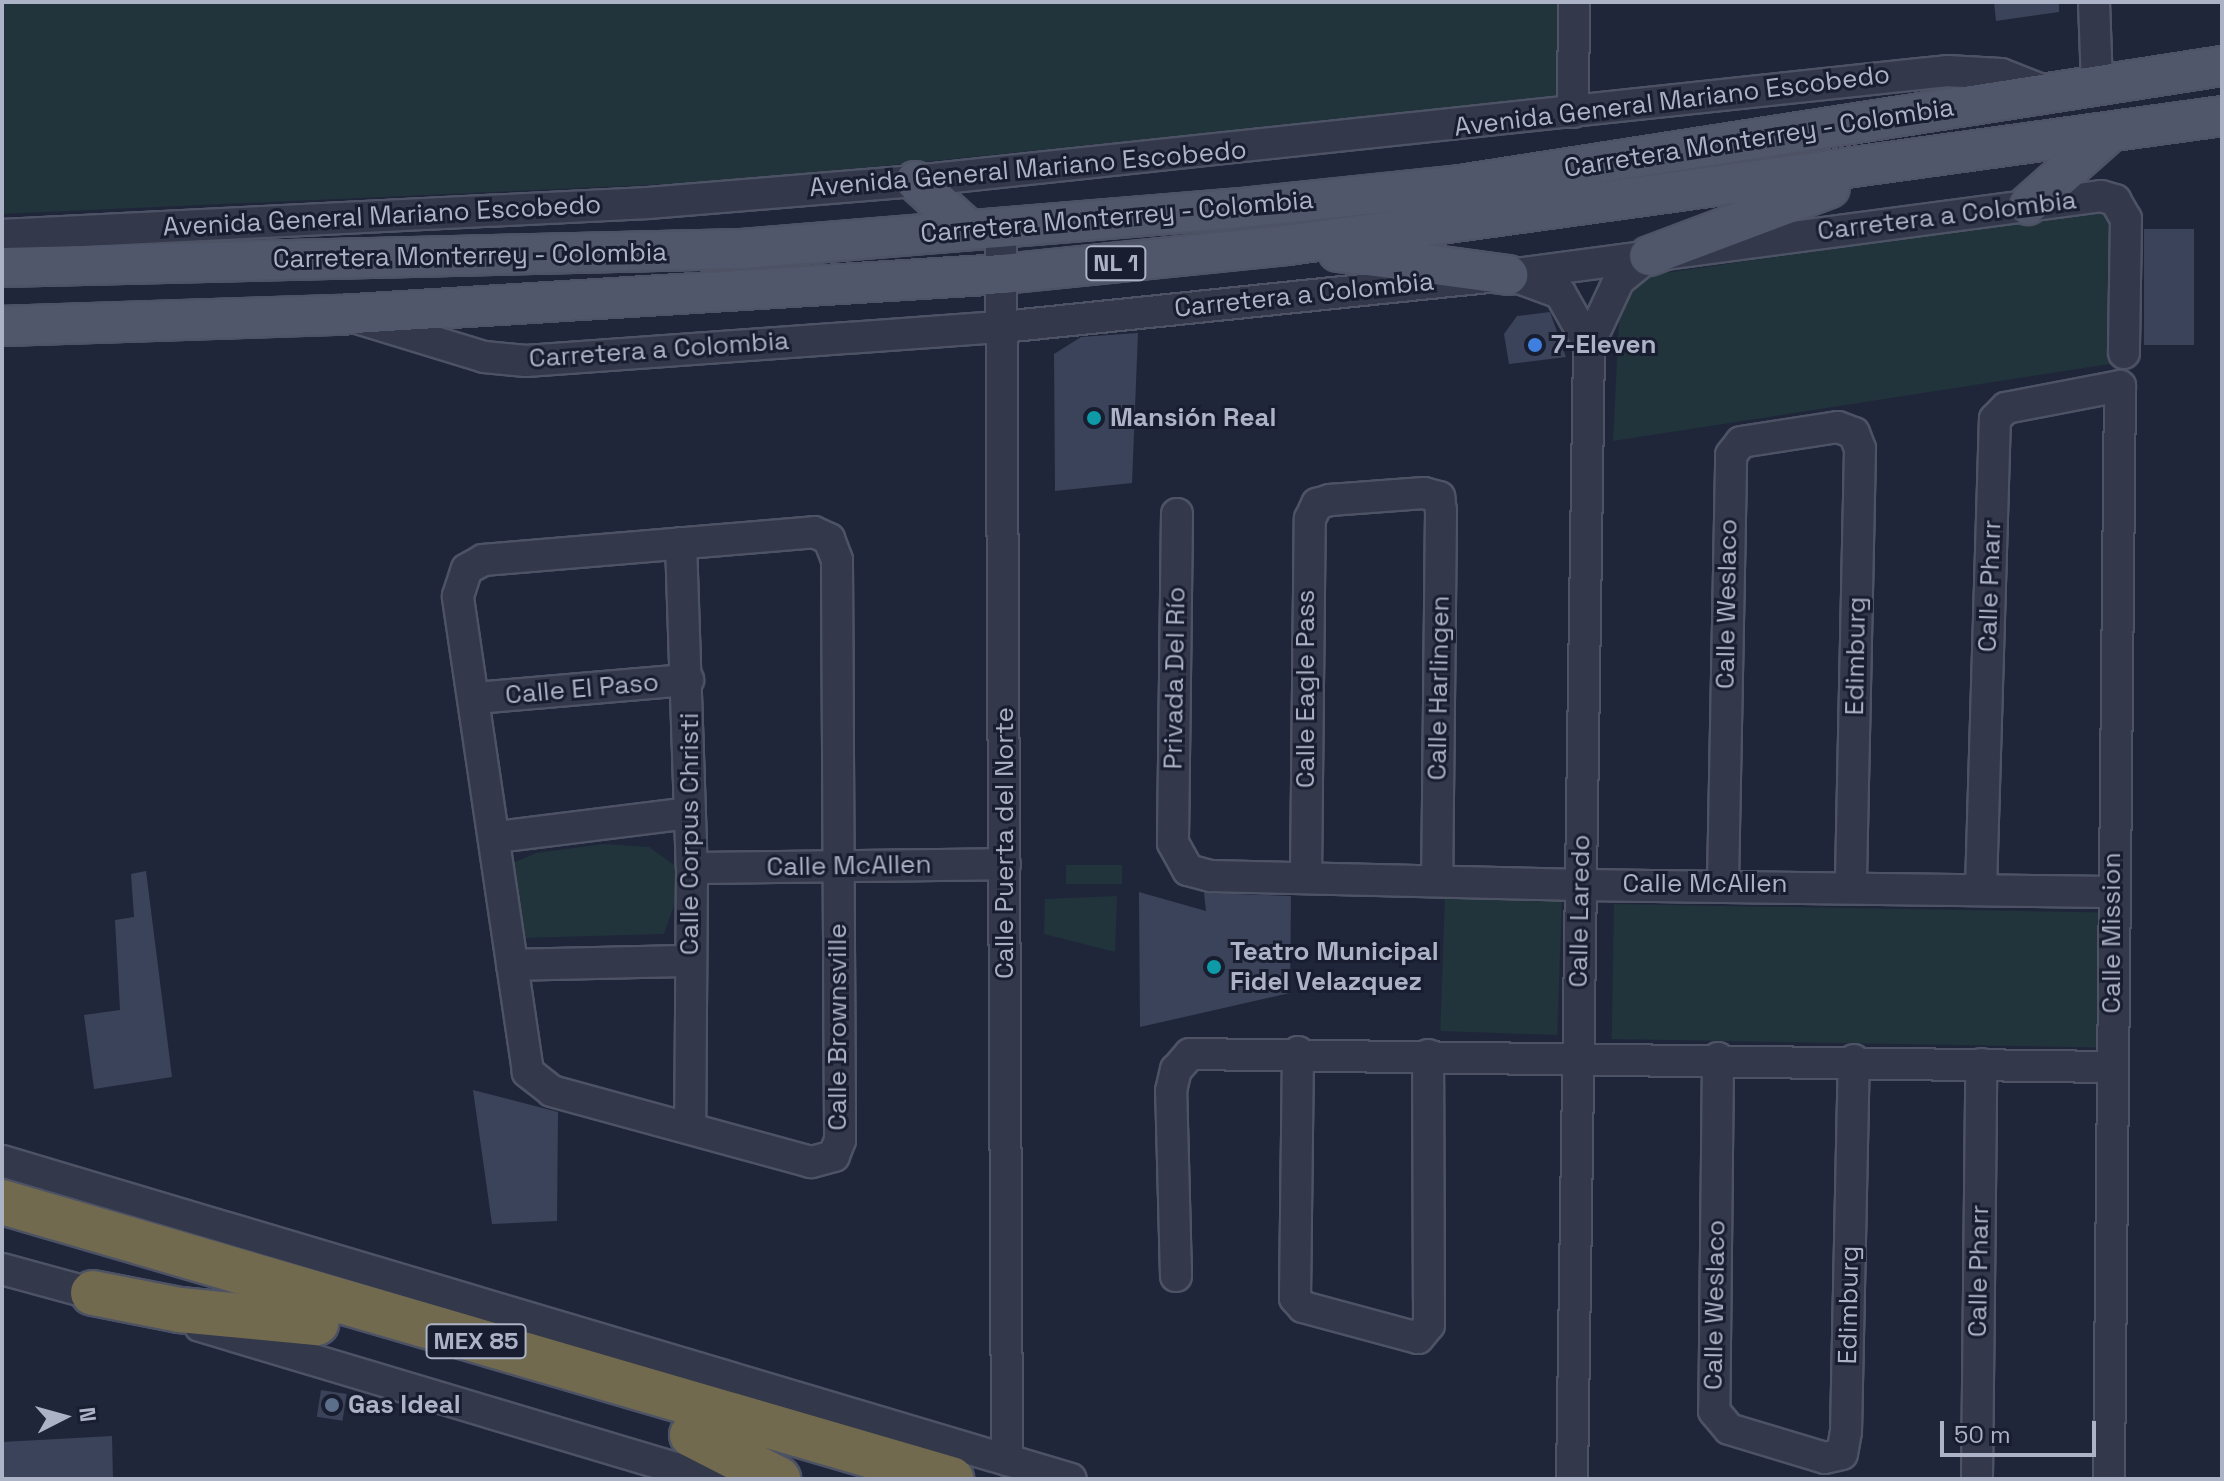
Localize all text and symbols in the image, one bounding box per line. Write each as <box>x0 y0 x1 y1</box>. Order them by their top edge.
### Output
street label: Avenida General Mariano Escobedo <box>1452 59 1892 143</box>
street label: Carretera Monterrey - Colombia <box>1561 92 1957 184</box>
street label: Avenida General Mariano Escobedo <box>808 134 1248 204</box>
street label: Carretera Monterrey - Colombia <box>918 184 1316 250</box>
street label: Carretera a Colombia <box>1816 185 2078 247</box>
street label: Avenida General Mariano Escobedo <box>162 189 602 243</box>
street label: Carretera Monterrey - Colombia <box>272 237 668 275</box>
road number: NL 1 <box>1084 243 1148 283</box>
street label: Carretera a Colombia <box>1173 266 1435 324</box>
street label: Carretera a Colombia <box>528 325 790 375</box>
place label: 7-Eleven <box>1551 329 1656 361</box>
marker: 7-Eleven <box>1526 336 1544 354</box>
place label: Mansión Real <box>1110 402 1276 434</box>
marker: Mansión Real <box>1085 409 1103 427</box>
street label: Calle Weslaco <box>1710 518 1744 690</box>
street label: Calle Pharr <box>1972 519 2008 653</box>
street label: Privada Del Río <box>1158 586 1192 770</box>
street label: Calle Eagle Pass <box>1290 590 1322 788</box>
street label: Calle Harlingen <box>1422 595 1456 781</box>
street label: Edimburg <box>1839 596 1873 716</box>
street label: Calle El Paso <box>504 667 660 711</box>
street label: Calle Puerta del Norte <box>989 707 1021 979</box>
street label: Calle Corpus Christi <box>674 713 706 955</box>
street label: Calle Laredo <box>1563 834 1597 988</box>
street label: Calle McAllen <box>766 849 932 883</box>
street label: Calle Mission <box>2096 852 2128 1014</box>
street label: Calle McAllen <box>1623 868 1787 900</box>
street label: Calle Brownsville <box>822 923 854 1131</box>
place label: Teatro Municipal Fidel Velazquez <box>1230 936 1439 998</box>
marker: Teatro Municipal Fidel Velazquez <box>1205 958 1223 976</box>
street label: Calle Pharr <box>1962 1204 1996 1338</box>
street label: Calle Weslaco <box>1698 1219 1732 1391</box>
street label: Edimburg <box>1832 1245 1866 1365</box>
road number: MEX 85 <box>424 1321 528 1361</box>
north arrow <box>24 1377 104 1457</box>
place label: Gas Ideal <box>348 1389 461 1421</box>
marker: Gas Ideal <box>323 1396 341 1414</box>
scale bar <box>1944 1405 2100 1455</box>
text: N <box>73 1406 103 1423</box>
text: 50 m <box>1954 1419 2011 1450</box>

